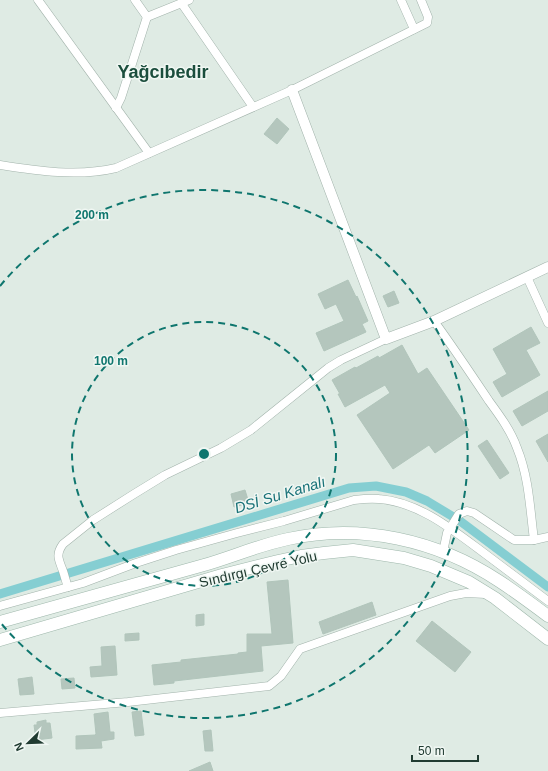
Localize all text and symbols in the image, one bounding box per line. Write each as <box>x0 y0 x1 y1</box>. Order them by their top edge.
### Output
district label: Yağcıbedir <box>117 62 209 82</box>
text: 200 m <box>75 208 109 222</box>
text: 100 m <box>94 354 128 368</box>
centre of rings <box>197 447 211 461</box>
water label: DSİ Su Kanalı <box>232 473 327 516</box>
street label: Sındırgı Çevre Yolu <box>197 548 319 590</box>
north arrow <box>8 723 48 763</box>
scale bar <box>412 737 478 763</box>
text: N <box>12 741 26 753</box>
text: 50 m <box>418 744 445 758</box>

